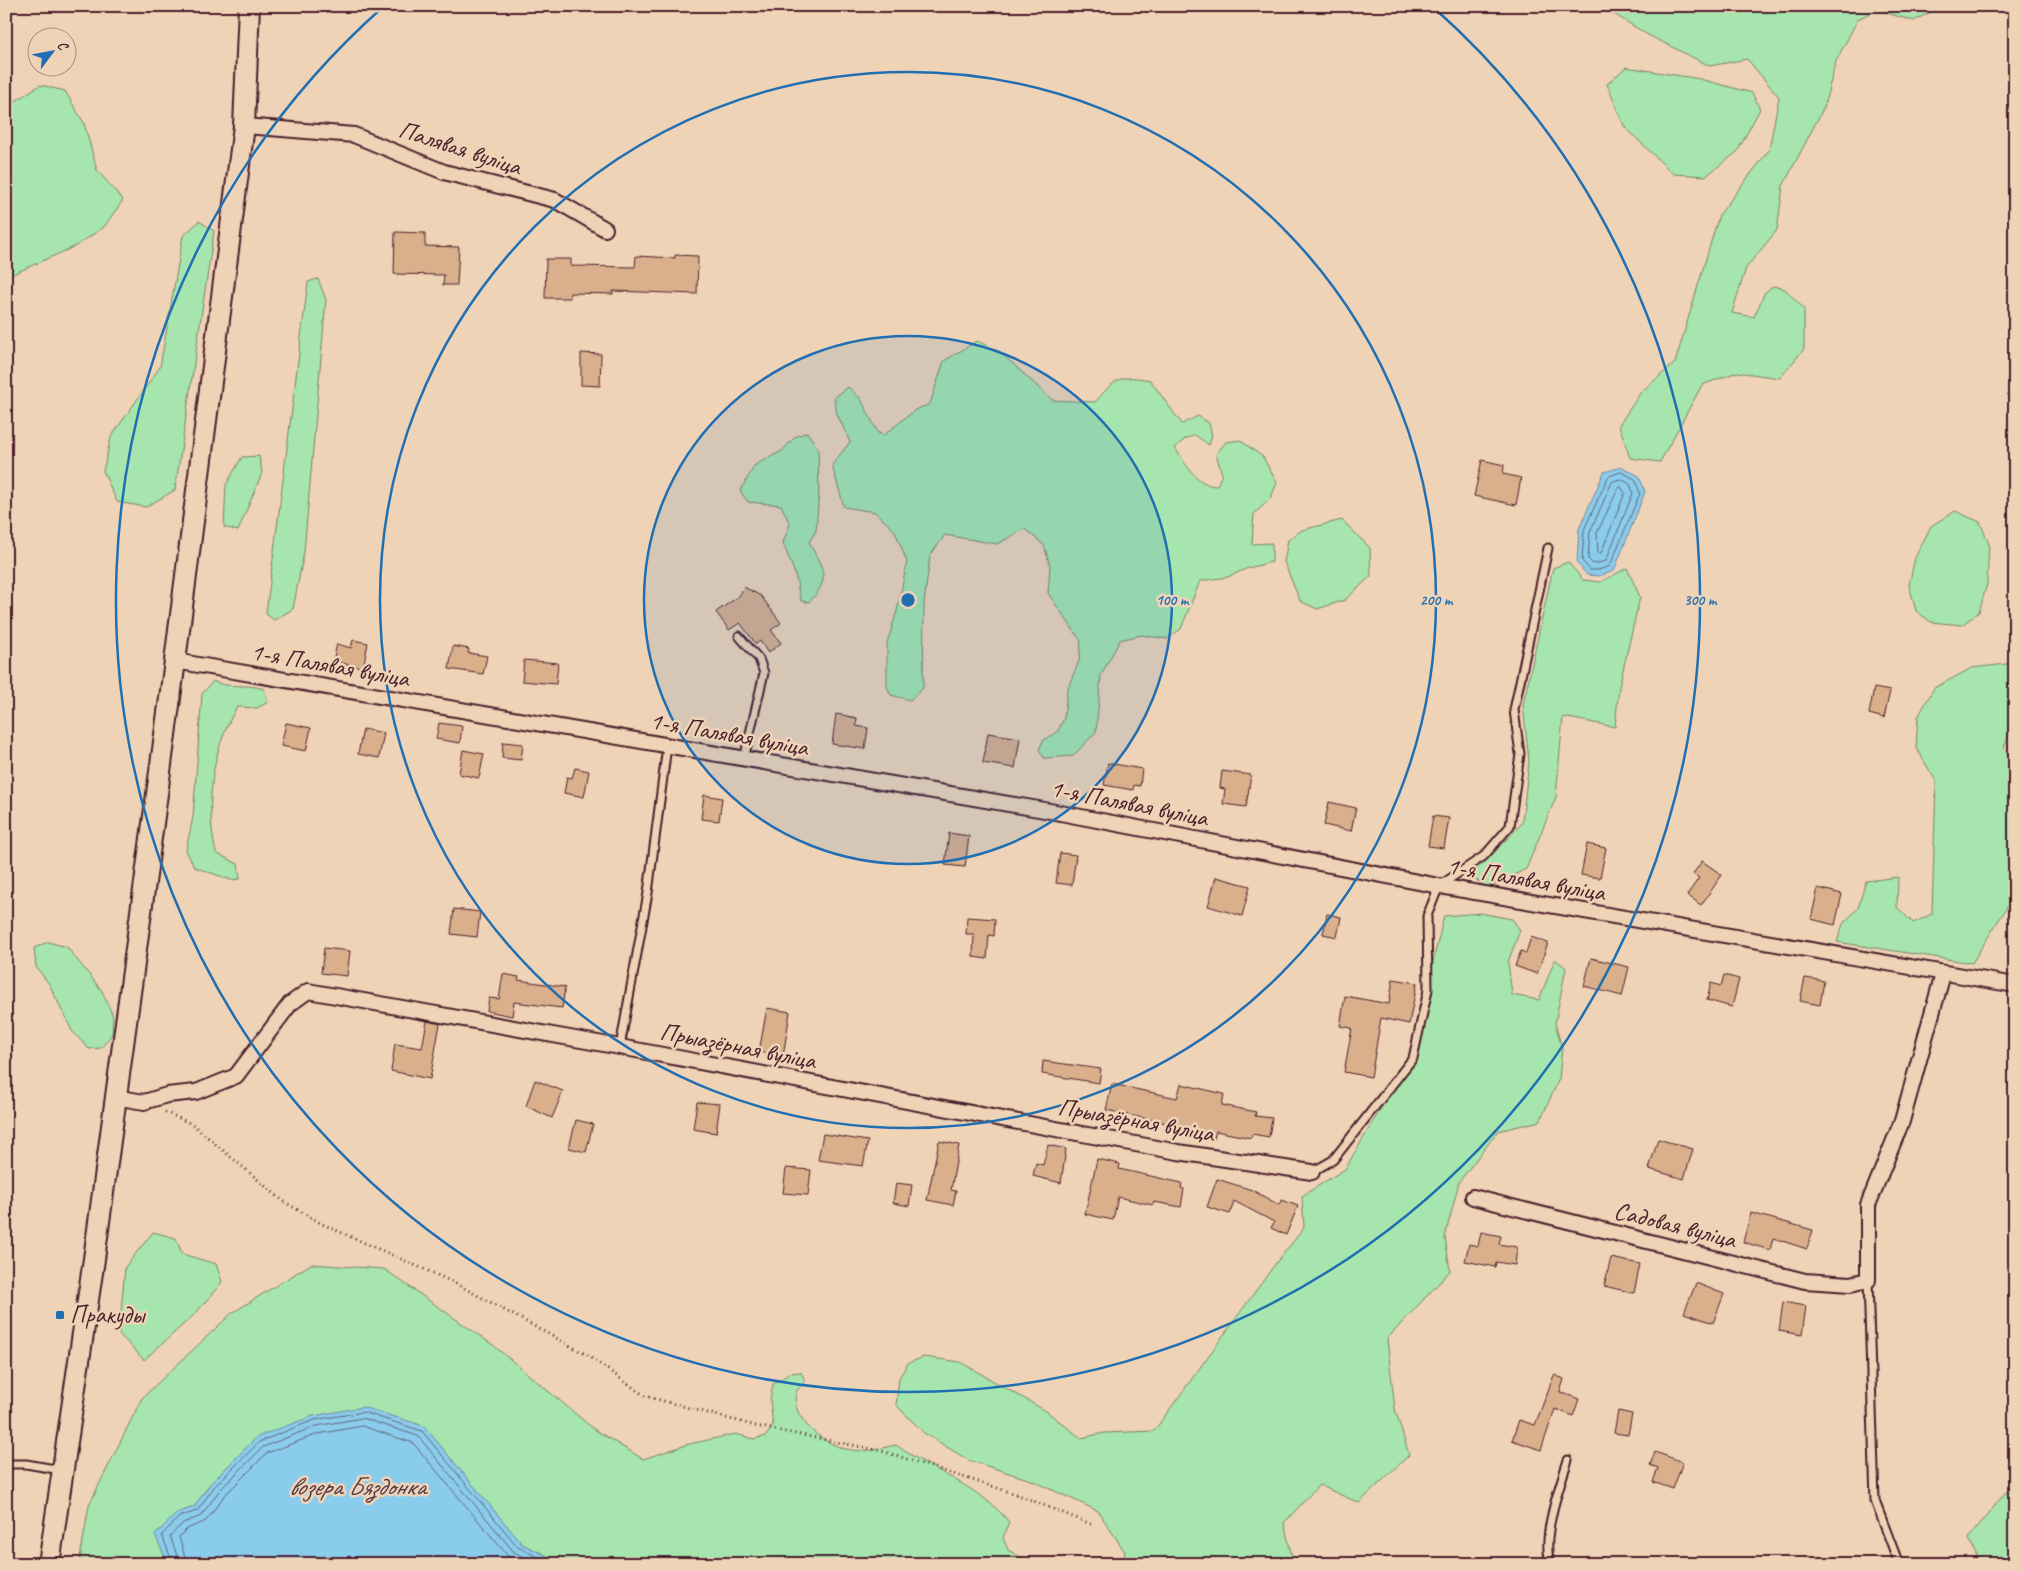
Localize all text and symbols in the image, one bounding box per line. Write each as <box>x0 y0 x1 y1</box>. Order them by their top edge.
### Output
north arrow <box>28 28 78 78</box>
text: С <box>54 38 73 55</box>
street label: Палявая вуліца <box>395 113 527 183</box>
centre of rings <box>899 591 917 609</box>
text: 100 m <box>1156 591 1190 610</box>
text: 200 m <box>1420 591 1454 610</box>
text: 300 m <box>1684 591 1718 610</box>
street label: 1-я Палявая вуліца <box>248 635 414 695</box>
street label: 1-я Палявая вуліца <box>647 704 813 764</box>
street label: 1-я Палявая вуліца <box>1047 772 1213 834</box>
street label: 1-я Палявая вуліца <box>1444 849 1610 909</box>
street label: Прыазёрная вуліца <box>657 1015 821 1078</box>
street label: Прыазёрная вуліца <box>1055 1091 1219 1151</box>
street label: Садовая вуліца <box>1611 1194 1741 1256</box>
place label: Пракуды <box>70 1299 146 1331</box>
marker: Пракуды <box>54 1309 66 1321</box>
water label: возера Бяздонка <box>289 1470 429 1503</box>

